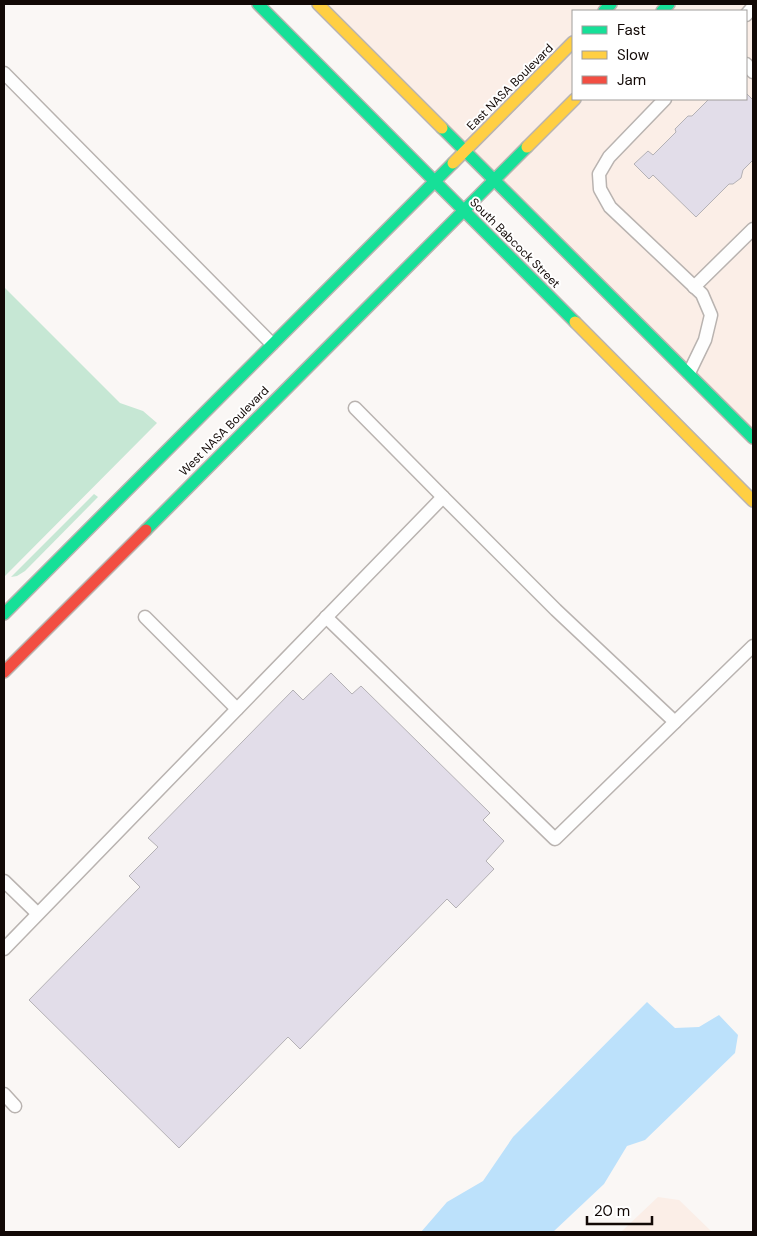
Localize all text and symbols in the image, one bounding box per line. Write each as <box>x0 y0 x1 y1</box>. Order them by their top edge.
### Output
legend <box>572 10 747 100</box>
text: Fast <box>617 20 646 40</box>
street label: East NASA Boulevard <box>463 40 557 134</box>
text: Slow <box>617 45 650 65</box>
text: Jam <box>617 70 646 90</box>
street label: South Babcock Street <box>467 195 564 292</box>
street label: West NASA Boulevard <box>176 383 272 479</box>
scale bar <box>587 1194 652 1226</box>
text: 20 m <box>594 1201 630 1221</box>

